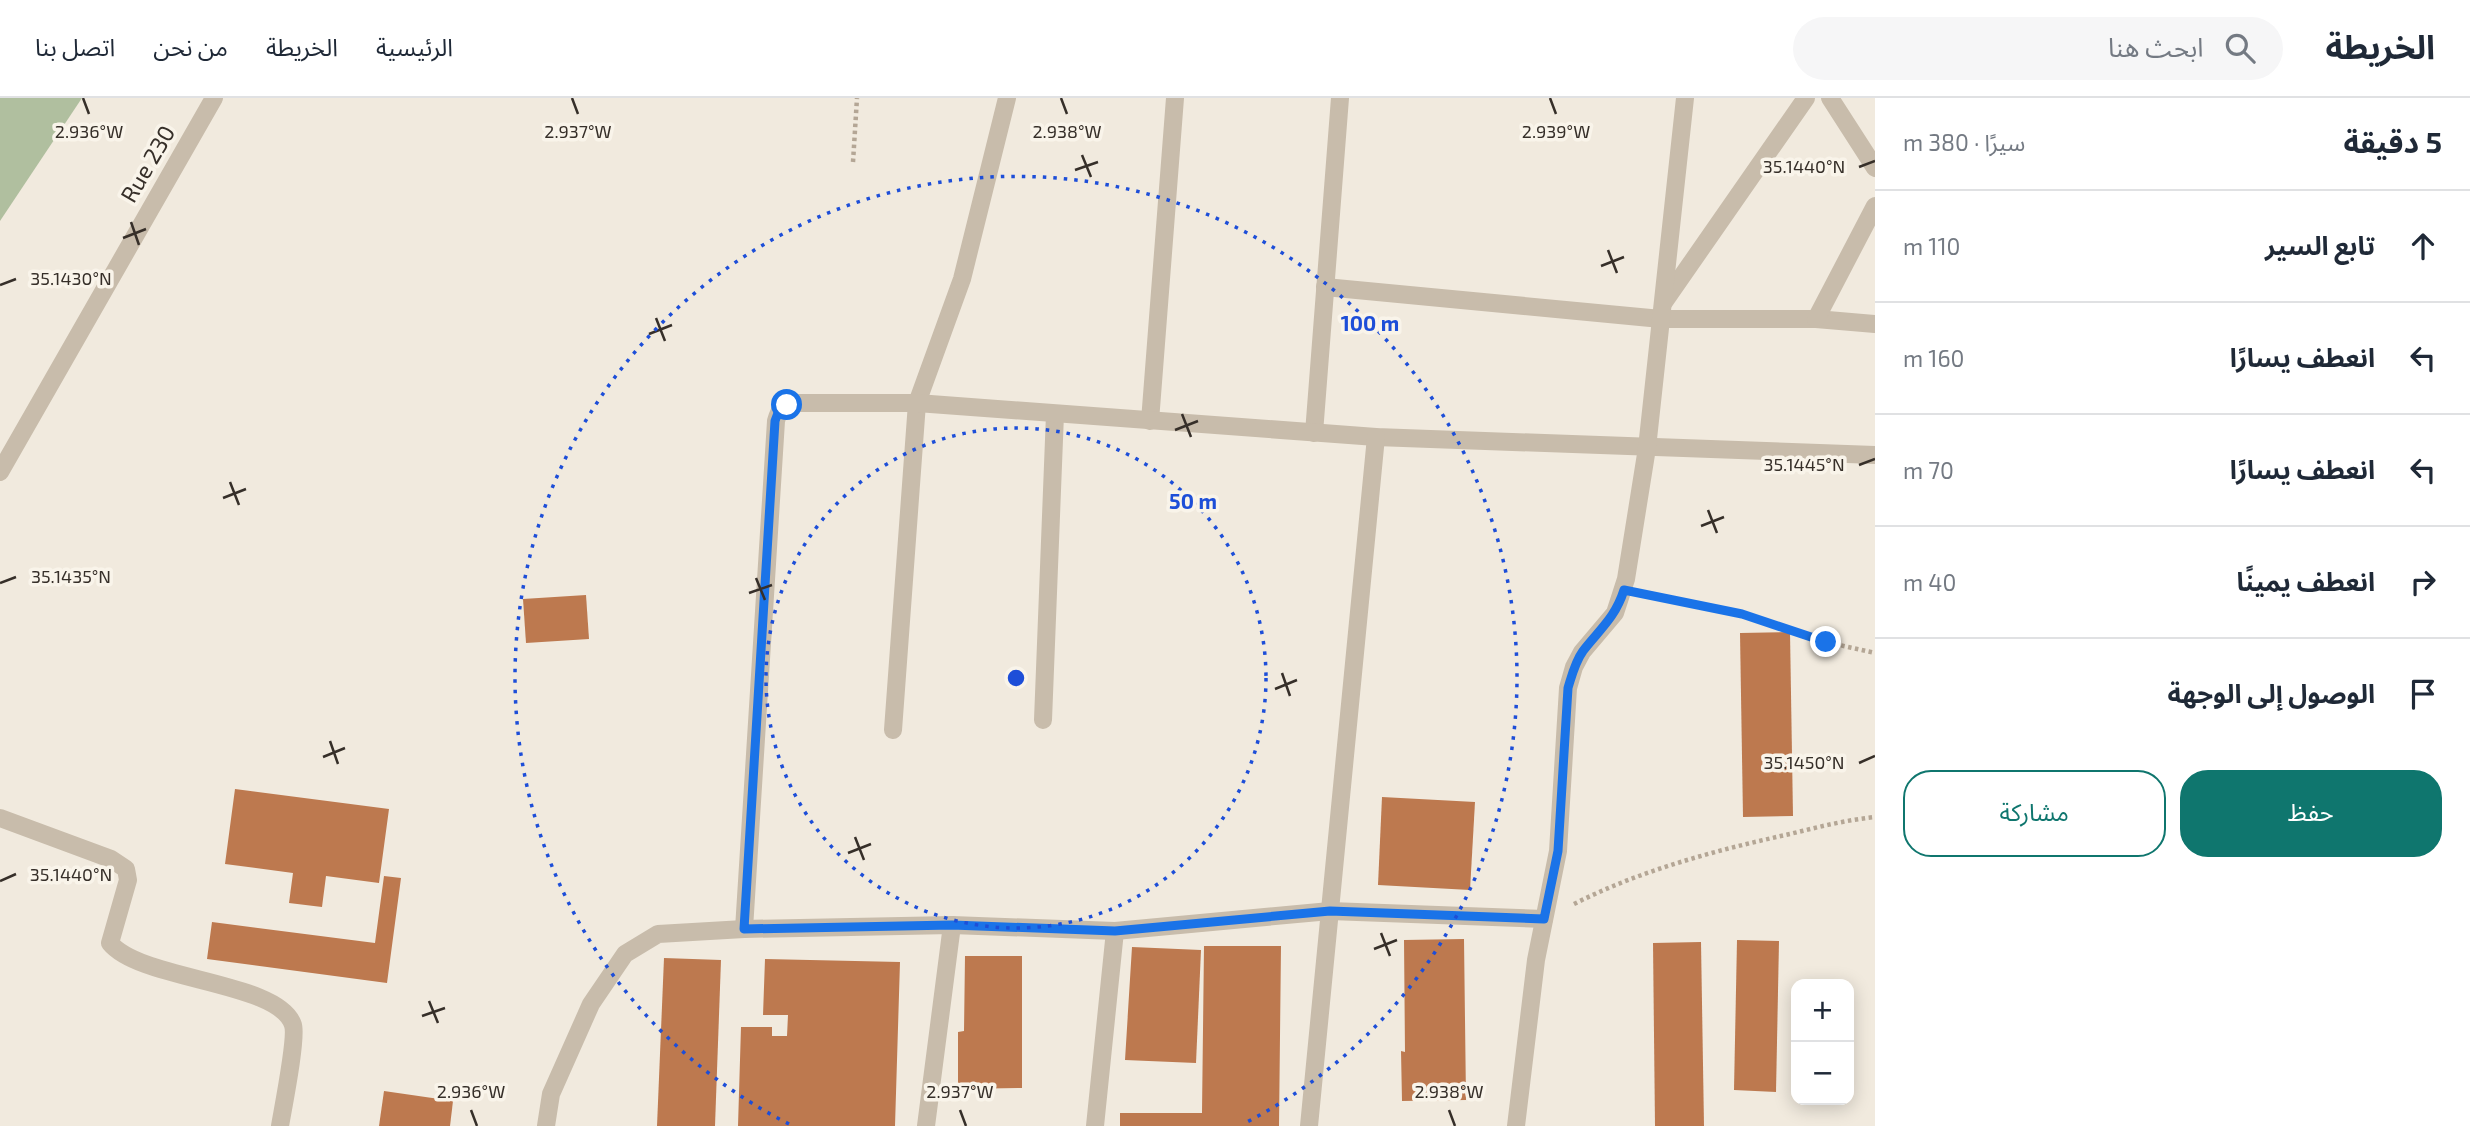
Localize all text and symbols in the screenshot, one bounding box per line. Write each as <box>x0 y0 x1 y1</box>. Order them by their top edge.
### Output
search box <box>1793 17 2283 80</box>
text: الخريطة <box>2325 26 2435 66</box>
icon: search <box>2221 29 2259 67</box>
text: ابحث هنا <box>2108 31 2203 62</box>
text: اتصل بنا <box>35 32 115 61</box>
text: من نحن <box>153 32 228 61</box>
text: الخريطة <box>266 32 338 61</box>
text: الرئيسية <box>376 32 453 61</box>
text: 2.936°W <box>55 120 123 142</box>
street label: Rue 230 <box>114 120 180 207</box>
text: 2.937°W <box>544 120 612 142</box>
text: 2.938°W <box>1032 120 1102 142</box>
text: 2.939°W <box>1522 120 1590 142</box>
text: 5 دقيقة <box>2343 123 2442 159</box>
text: سيرًا · 380 m <box>1903 128 2025 156</box>
text: 35.1440°N <box>1763 155 1845 177</box>
icon: ahead <box>2404 227 2442 265</box>
text: تابع السير <box>2265 229 2375 260</box>
text: 110 m <box>1903 232 1960 260</box>
text: 35.1430°N <box>30 267 112 289</box>
text: 100 m <box>1341 310 1399 335</box>
icon: left <box>2404 339 2442 377</box>
text: انعطف يسارًا <box>2230 341 2375 372</box>
text: 160 m <box>1903 344 1964 372</box>
route start <box>771 389 802 420</box>
icon: left <box>2404 451 2442 489</box>
text: 35.1445°N <box>1763 453 1845 475</box>
text: انعطف يسارًا <box>2230 453 2375 484</box>
text: 70 m <box>1903 456 1954 484</box>
text: 50 m <box>1169 488 1217 513</box>
icon: right <box>2404 563 2442 601</box>
text: 35.1435°N <box>31 565 111 587</box>
text: انعطف يمينًا <box>2236 565 2375 596</box>
text: 40 m <box>1903 568 1956 596</box>
route end <box>1810 626 1841 657</box>
centre of rings <box>1004 666 1028 690</box>
icon: arrive <box>2404 675 2442 713</box>
text: الوصول إلى الوجهة <box>2167 677 2375 708</box>
text: 35.1450°N <box>1764 751 1844 773</box>
button: مشاركة <box>1903 770 2166 857</box>
button: حفظ <box>2180 770 2442 857</box>
text: 35.1440°N <box>30 863 112 885</box>
map controls <box>1791 979 1854 1105</box>
button: + <box>1791 979 1854 1042</box>
button: − <box>1791 1042 1854 1105</box>
text: 2.936°W <box>437 1080 505 1102</box>
text: 2.937°W <box>926 1080 994 1102</box>
text: 2.938°W <box>1414 1080 1484 1102</box>

